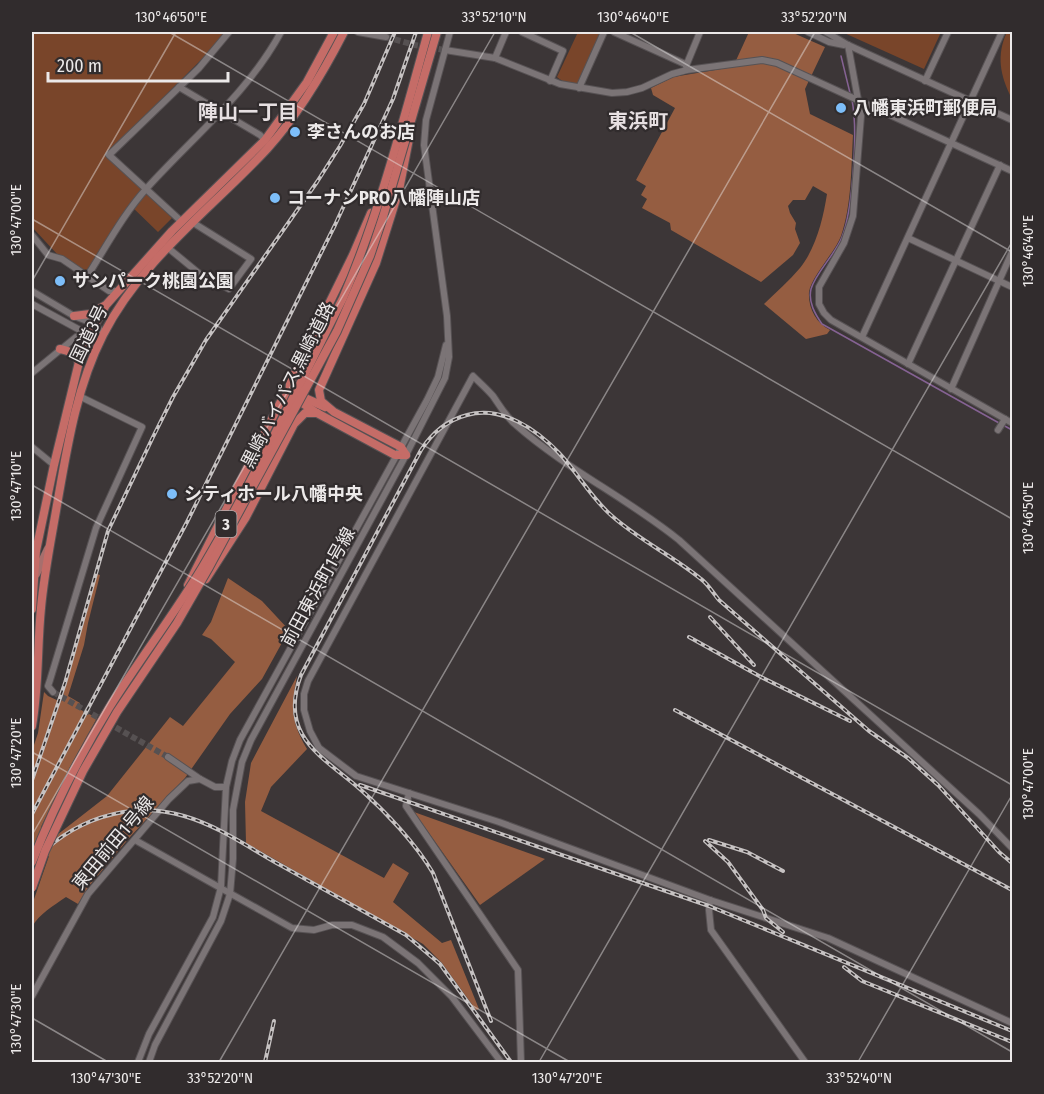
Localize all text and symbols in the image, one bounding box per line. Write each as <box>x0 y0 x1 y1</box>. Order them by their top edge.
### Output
text: 130°46'50"E <box>135 8 207 26</box>
text: 33°52'10"N <box>461 8 527 26</box>
text: 130°46'40"E <box>597 8 669 26</box>
text: 33°52'20"N <box>781 8 847 26</box>
scale bar <box>48 45 228 83</box>
text: 200 m <box>57 55 102 77</box>
place label: 八幡東浜町郵便局 <box>853 97 997 119</box>
district label: 陣山一丁目 <box>198 100 298 124</box>
marker: 八幡東浜町郵便局 <box>834 101 848 115</box>
district label: 東浜町 <box>608 109 668 133</box>
place label: 李さんのお店 <box>307 121 415 143</box>
marker: 李さんのお店 <box>288 125 302 139</box>
text: 130°47'00"E <box>7 184 25 256</box>
place label: コーナンPRO八幡陣山店 <box>287 187 480 209</box>
marker: コーナンPRO八幡陣山店 <box>268 191 282 205</box>
text: 130°46'40"E <box>1019 215 1037 287</box>
place label: サンパーク桃園公園 <box>72 270 234 292</box>
marker: サンパーク桃園公園 <box>53 274 67 288</box>
street label: 黒崎バイパス;黒崎道路 <box>237 298 339 472</box>
street label: 国道3号 <box>65 301 113 367</box>
text: 130°47'10"E <box>7 451 25 521</box>
text: 130°46'50"E <box>1019 482 1037 554</box>
place label: シティホール八幡中央 <box>184 483 363 505</box>
marker: シティホール八幡中央 <box>165 487 179 501</box>
road number: 3 <box>216 511 236 537</box>
street label: 前田東浜町1号線 <box>276 523 360 651</box>
text: 130°47'20"E <box>7 718 25 788</box>
text: 130°47'00"E <box>1019 748 1037 820</box>
street label: 東田前田1号線 <box>68 792 158 894</box>
text: 130°47'30"E <box>7 984 25 1054</box>
text: 130°47'30"E <box>71 1069 141 1087</box>
text: 33°52'20"N <box>187 1069 253 1087</box>
text: 130°47'20"E <box>532 1069 602 1087</box>
text: 33°52'40"N <box>826 1069 892 1087</box>

